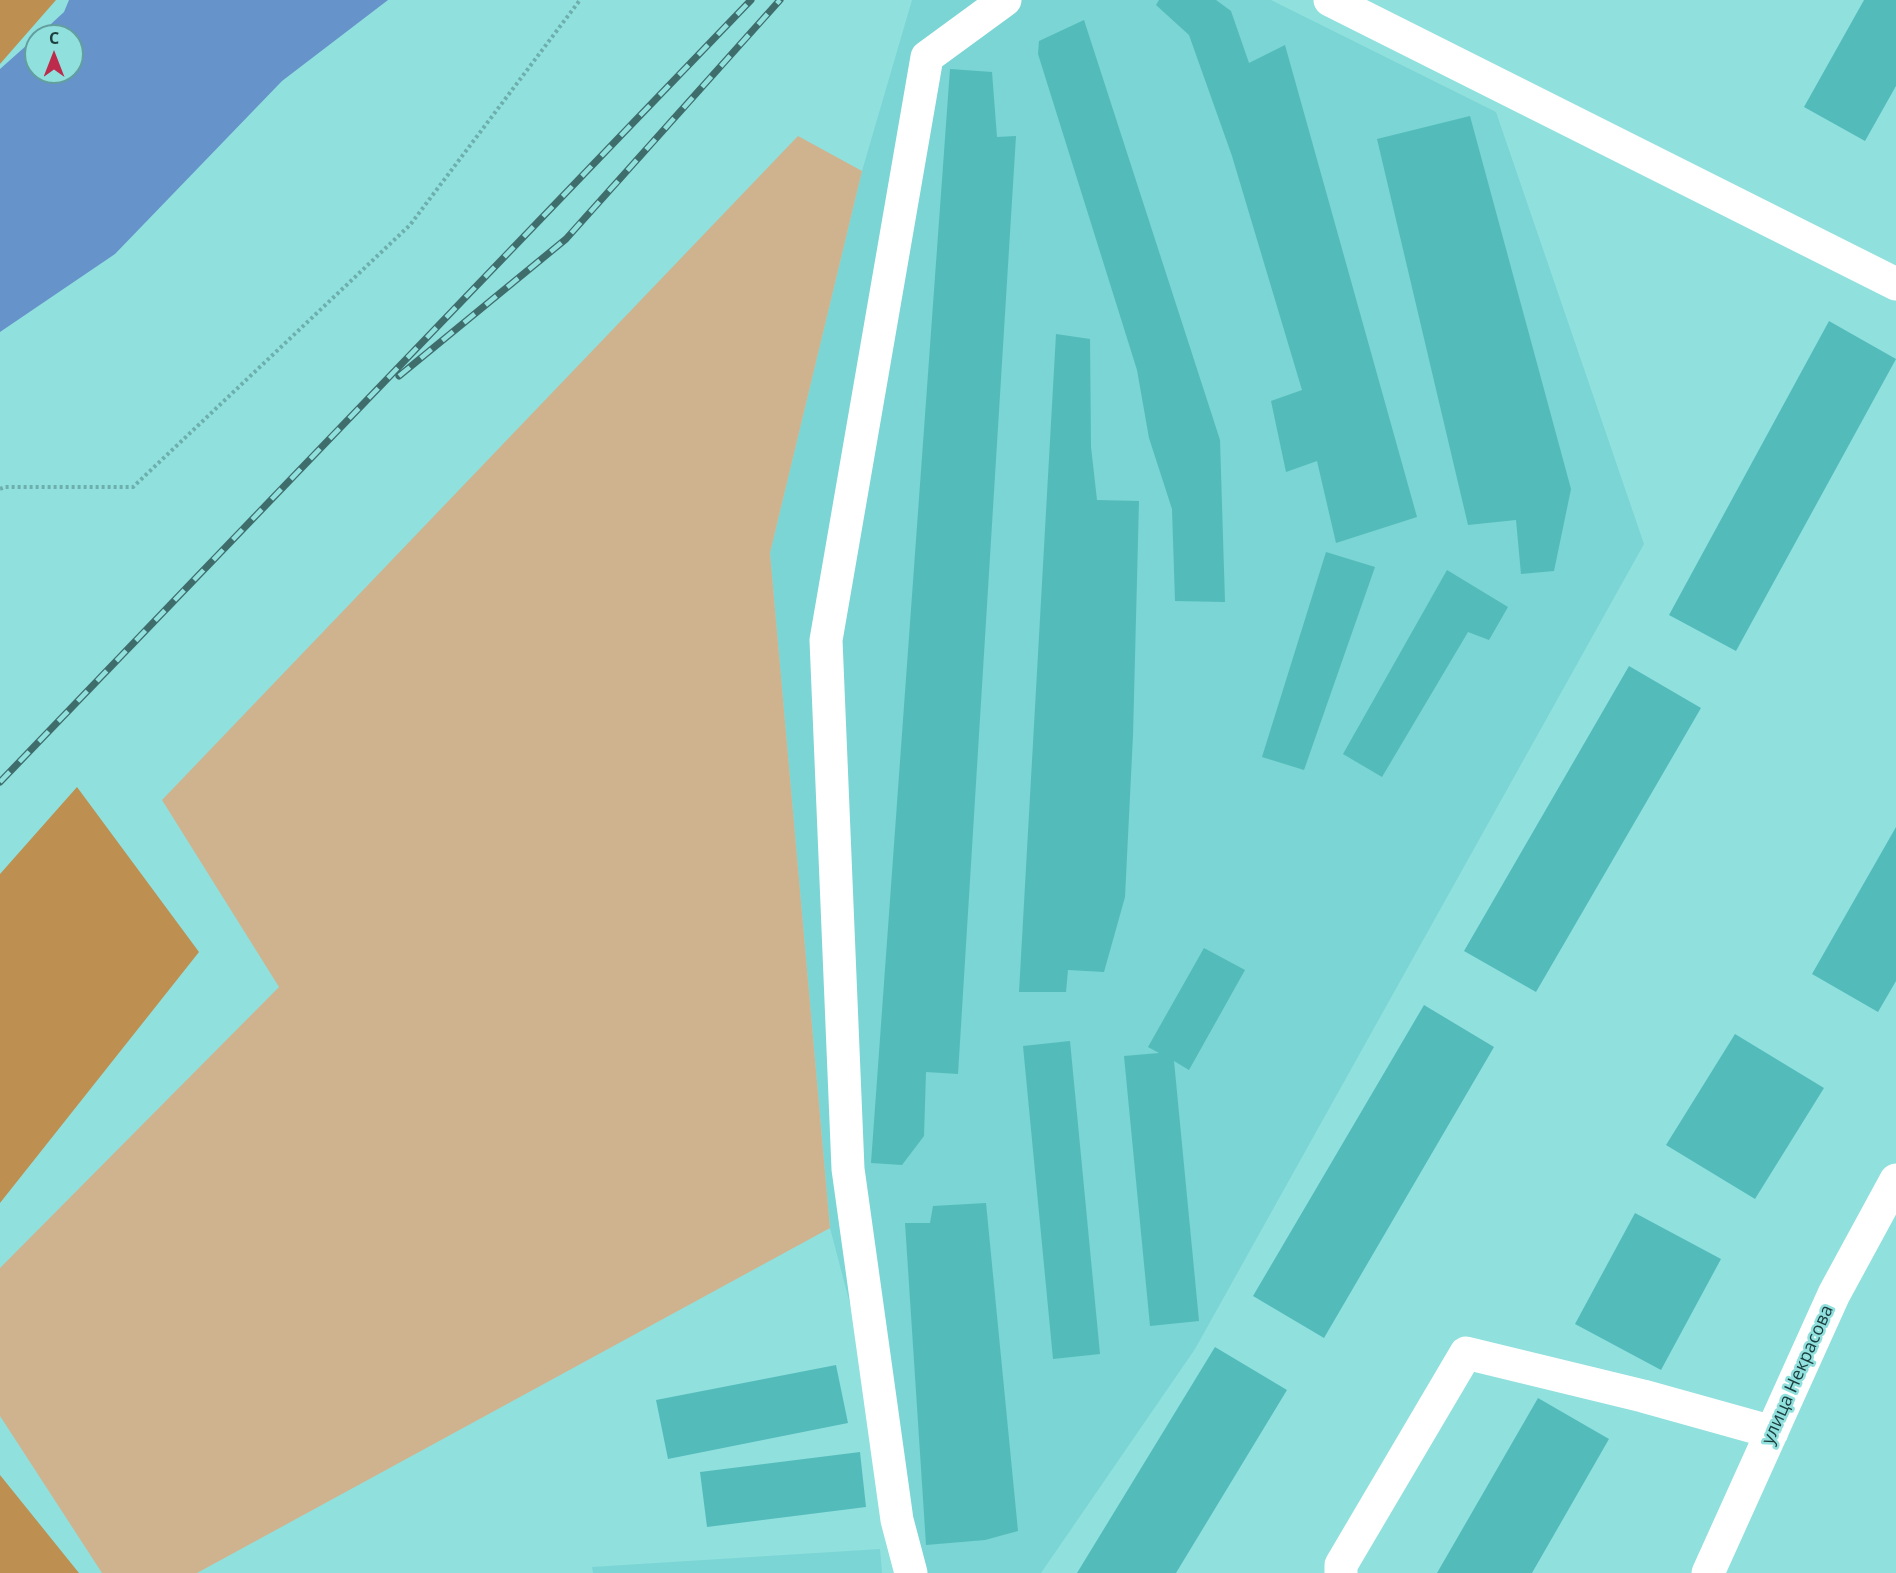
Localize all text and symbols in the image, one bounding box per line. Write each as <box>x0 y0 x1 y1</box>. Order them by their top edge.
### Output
north arrow <box>24 24 84 84</box>
text: С <box>49 27 59 49</box>
street label: улица Некрасова <box>1758 1302 1838 1448</box>

